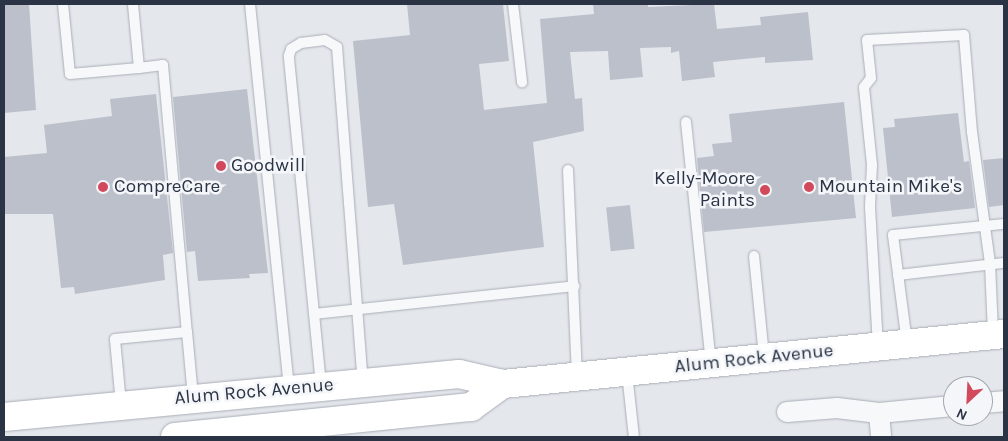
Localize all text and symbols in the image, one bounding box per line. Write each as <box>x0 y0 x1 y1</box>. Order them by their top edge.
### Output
place label: Goodwill <box>231 155 305 177</box>
marker: Goodwill <box>215 160 227 172</box>
place label: Kelly-Moore Paints <box>654 168 755 212</box>
place label: CompreCare <box>114 176 220 198</box>
place label: Mountain Mike's <box>819 176 962 198</box>
marker: CompreCare <box>96 180 110 194</box>
marker: Mountain Mike's <box>803 181 815 193</box>
marker: Kelly-Moore Paints <box>759 184 771 196</box>
street label: Alum Rock Avenue <box>673 339 835 379</box>
street label: Alum Rock Avenue <box>174 374 334 410</box>
north arrow <box>943 376 993 426</box>
text: N <box>954 404 970 424</box>

